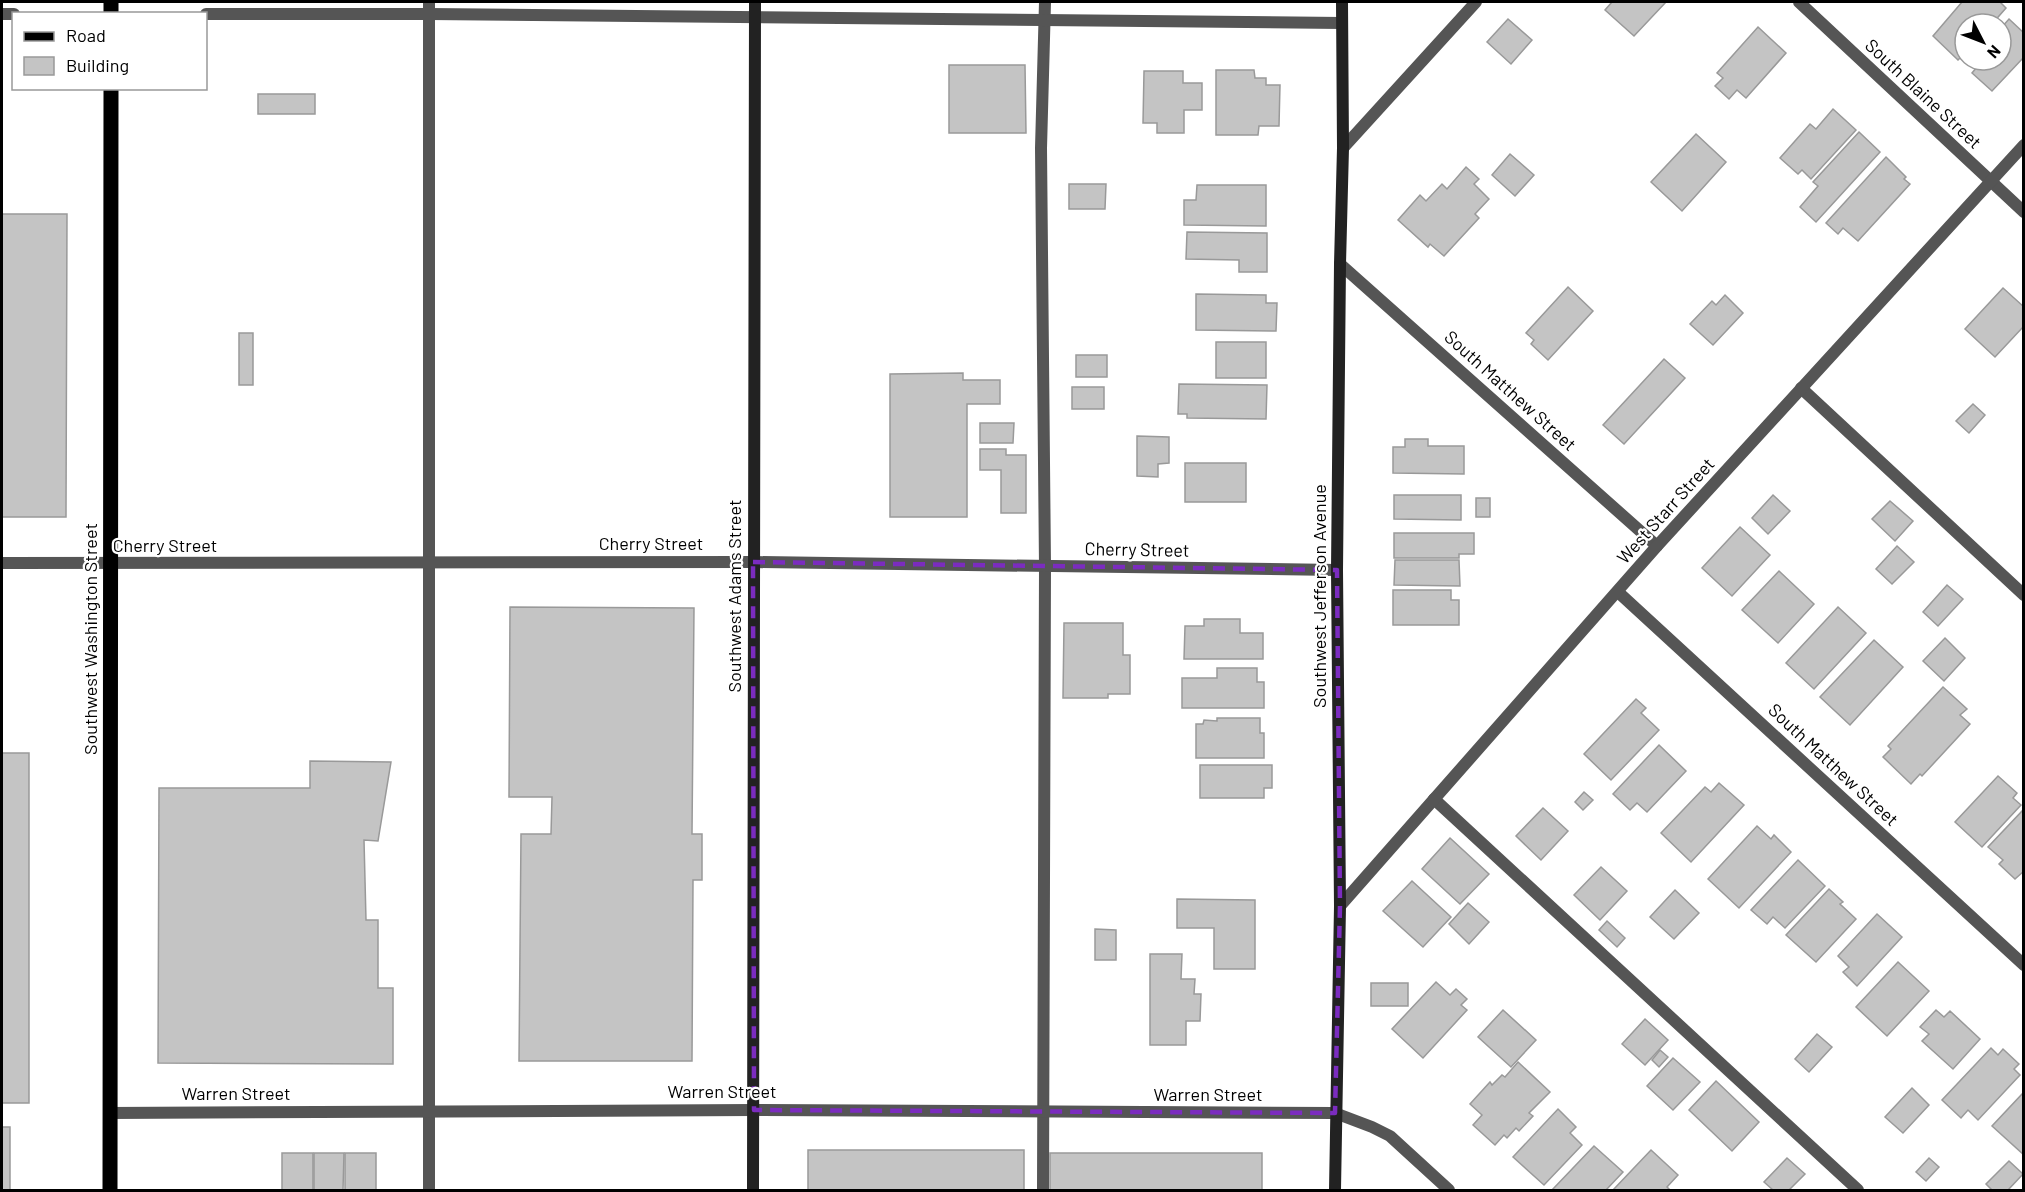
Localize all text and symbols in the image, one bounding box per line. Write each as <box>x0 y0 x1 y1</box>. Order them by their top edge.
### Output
legend <box>12 12 207 90</box>
north arrow <box>1953 12 2013 72</box>
text: Road <box>66 24 106 46</box>
street label: South Blaine Street <box>1861 34 1986 153</box>
text: N <box>1984 42 2005 63</box>
text: Building <box>66 54 129 76</box>
street label: South Matthew Street <box>1440 325 1581 455</box>
street label: West Starr Street <box>1612 453 1719 568</box>
street label: Southwest Jefferson Avenue <box>1308 484 1330 708</box>
street label: Southwest Adams Street <box>723 500 745 692</box>
street label: Southwest Washington Street <box>79 523 101 755</box>
street label: Cherry Street <box>599 532 703 554</box>
street label: Cherry Street <box>113 534 217 556</box>
street label: Cherry Street <box>1084 537 1190 561</box>
street label: South Matthew Street <box>1764 698 1903 830</box>
street label: Warren Street <box>667 1080 777 1102</box>
street label: Warren Street <box>181 1082 291 1104</box>
street label: Warren Street <box>1153 1083 1263 1105</box>

